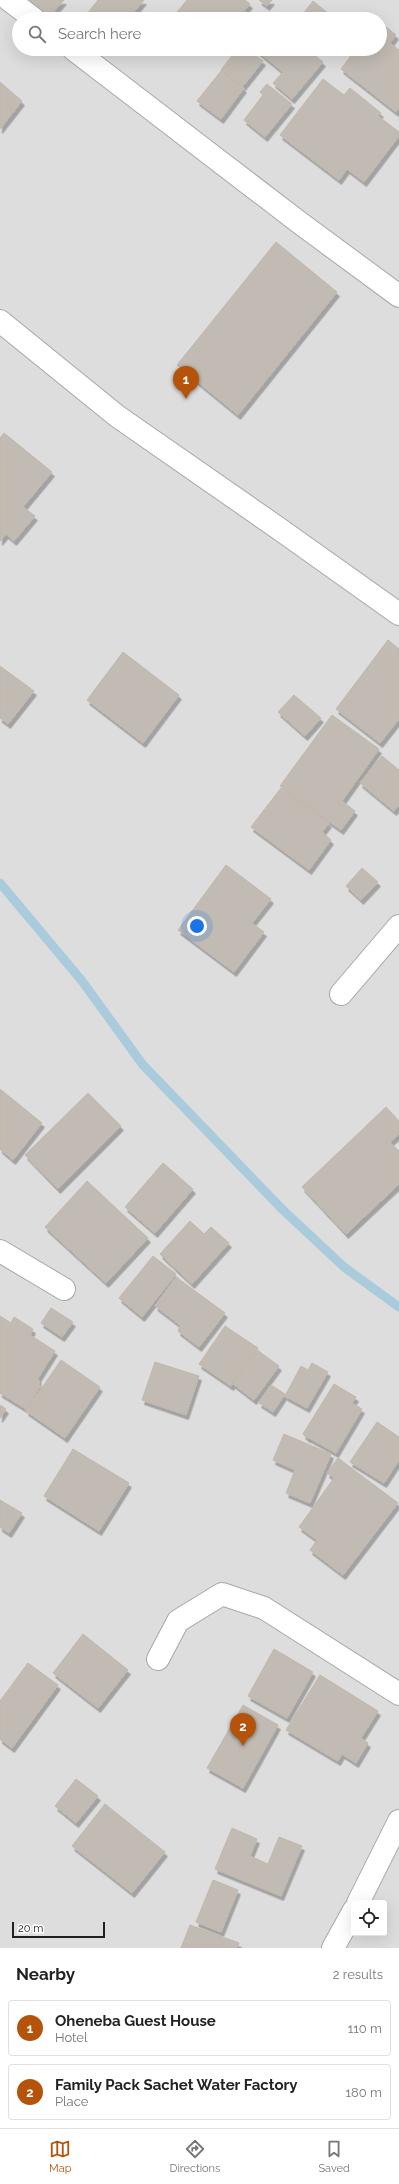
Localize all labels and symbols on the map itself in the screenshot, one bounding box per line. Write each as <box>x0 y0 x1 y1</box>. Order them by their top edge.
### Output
pin: 1 <box>173 366 199 399</box>
your location <box>187 916 207 936</box>
pin: 2 <box>230 1713 256 1746</box>
scale bar <box>12 1920 105 1939</box>

